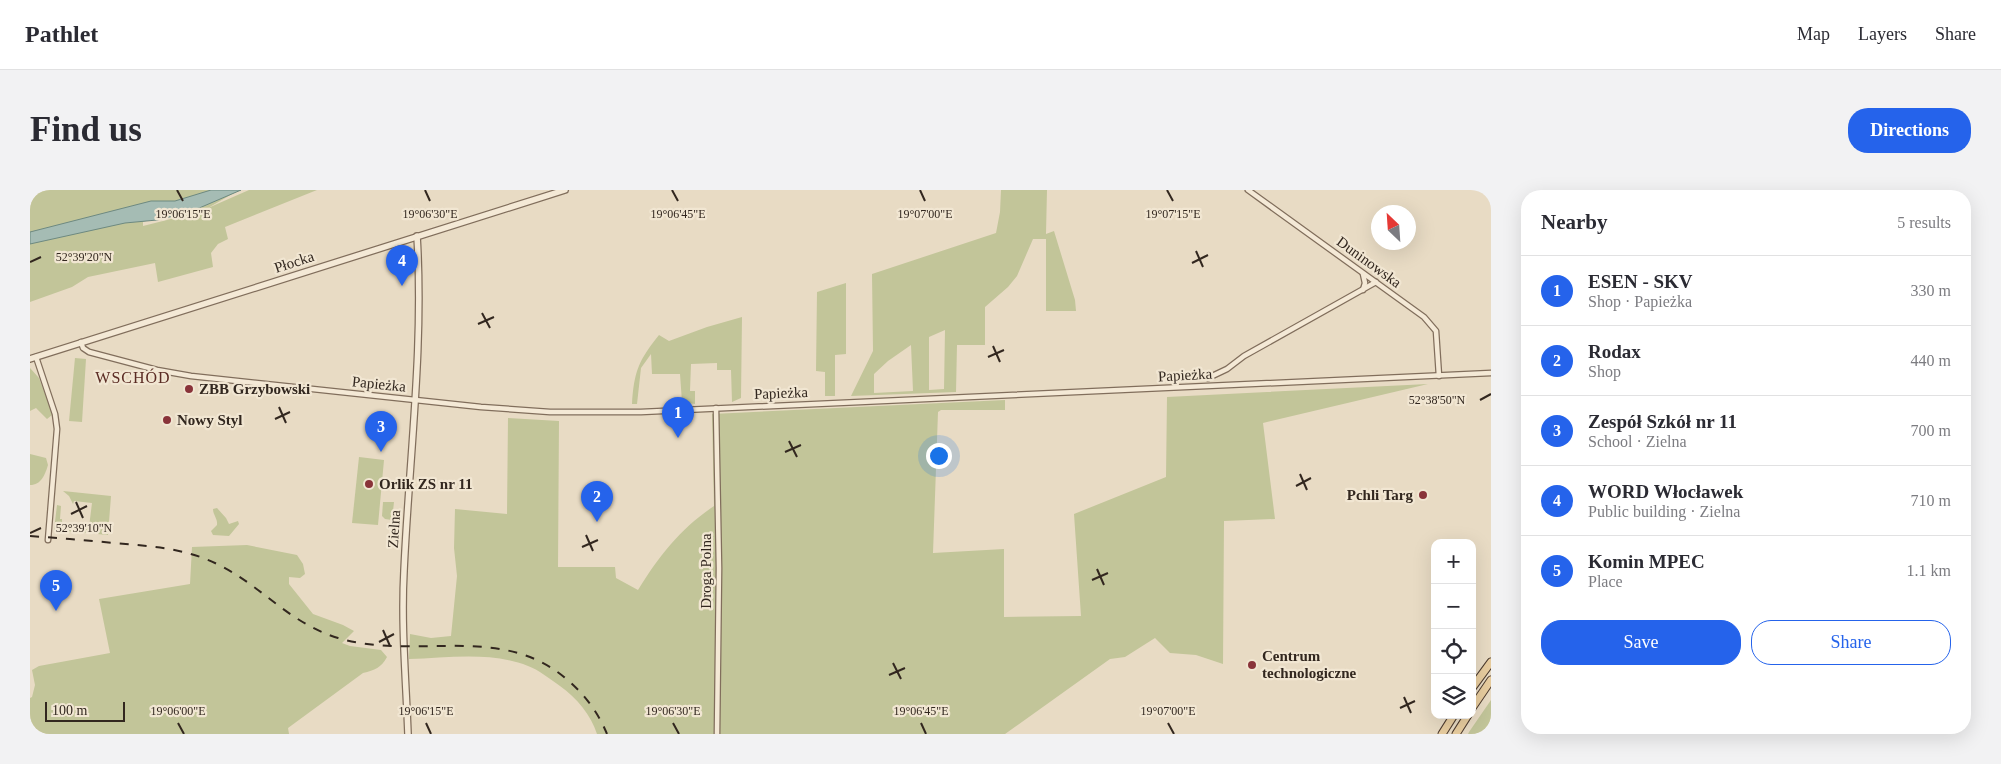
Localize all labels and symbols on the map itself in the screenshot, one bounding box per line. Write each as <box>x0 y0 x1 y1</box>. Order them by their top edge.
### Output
north arrow <box>1371 205 1416 250</box>
text: 19°06'15"E <box>155 207 211 221</box>
text: 19°06'30"E <box>402 207 458 221</box>
text: 19°06'45"E <box>650 207 706 221</box>
text: 19°07'00"E <box>897 207 953 221</box>
text: 19°07'15"E <box>1145 207 1201 221</box>
street label: Duninowska <box>1334 233 1405 291</box>
pin: 4 <box>386 245 418 286</box>
street label: Płocka <box>272 248 316 276</box>
text: 52°39'20"N <box>56 250 113 264</box>
street label: Papieżka <box>1158 366 1213 384</box>
district label: WSCHÓD <box>95 368 171 386</box>
street label: Papieżka <box>351 373 407 395</box>
place label: ZBB Grzybowski <box>199 381 310 397</box>
marker: ZBB Grzybowski <box>183 383 195 395</box>
street label: Papieżka <box>754 384 809 402</box>
text: 52°38'50"N <box>1409 393 1466 407</box>
pin: 1 <box>662 397 694 438</box>
pin: 3 <box>365 411 397 452</box>
place label: Nowy Styl <box>177 412 242 428</box>
marker: Nowy Styl <box>161 414 173 426</box>
your location <box>926 443 952 469</box>
place label: Orlik ZS nr 11 <box>379 476 473 492</box>
marker: Orlik ZS nr 11 <box>363 478 375 490</box>
pin: 2 <box>581 481 613 522</box>
place label: Pchli Targ <box>1347 487 1413 503</box>
marker: Pchli Targ <box>1417 489 1429 501</box>
street label: Zielna <box>385 509 403 549</box>
text: 52°39'10"N <box>56 521 113 535</box>
street label: Droga Polna <box>698 533 714 609</box>
pin: 5 <box>40 570 72 611</box>
place label: Centrum technologiczne <box>1262 648 1356 681</box>
marker: Centrum technologiczne <box>1246 659 1258 671</box>
scale bar <box>45 699 125 722</box>
text: 19°06'00"E <box>150 704 206 718</box>
text: 19°06'15"E <box>398 704 454 718</box>
text: 19°06'30"E <box>645 704 701 718</box>
text: 19°06'45"E <box>893 704 949 718</box>
text: 19°07'00"E <box>1140 704 1196 718</box>

